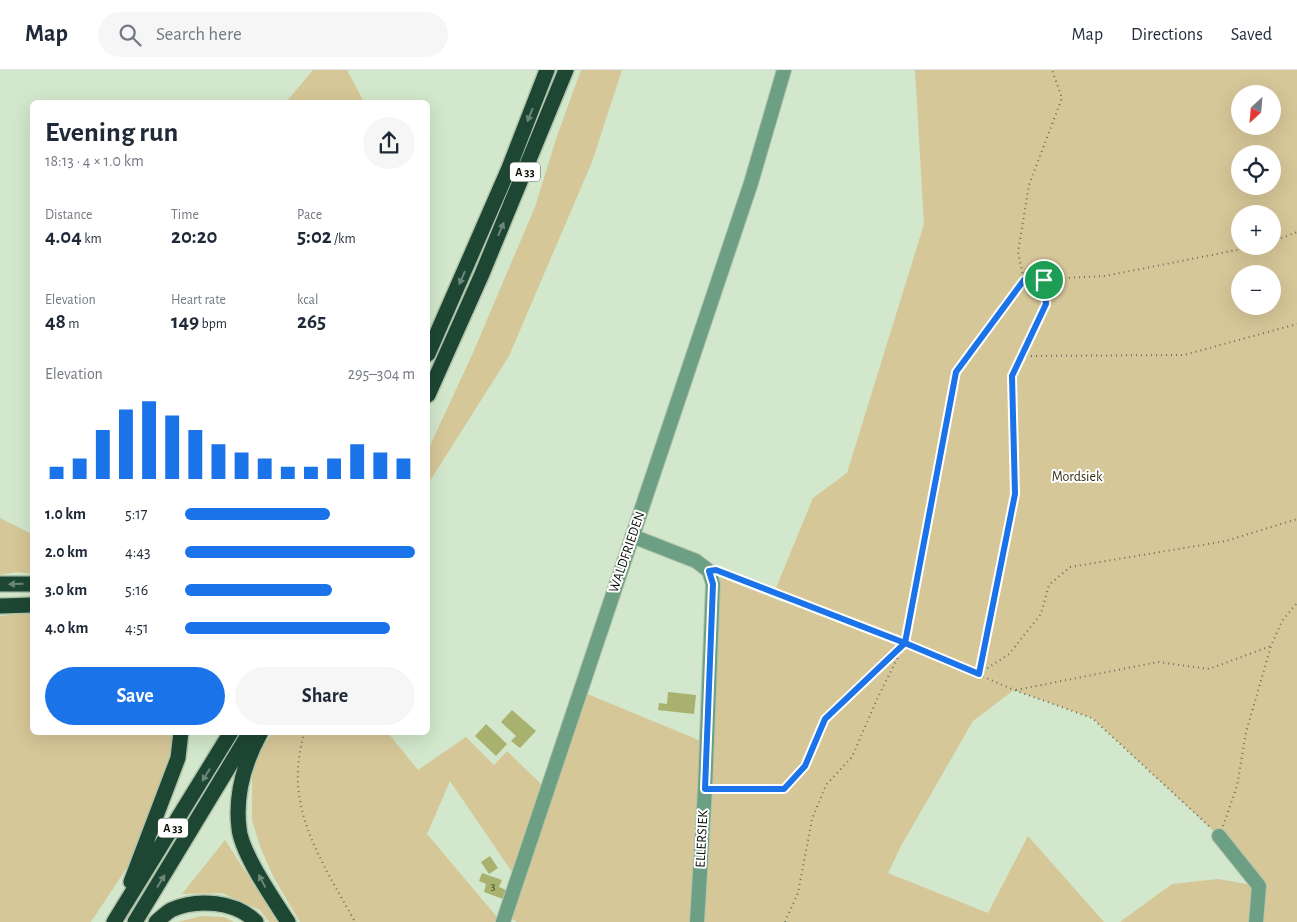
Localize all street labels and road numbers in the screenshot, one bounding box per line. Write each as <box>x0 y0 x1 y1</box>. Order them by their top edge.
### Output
road number: A 33 <box>510 162 540 181</box>
street label: WALDFRIEDEN <box>607 510 647 594</box>
street label: ELLERSIEK <box>694 809 711 868</box>
road number: A 33 <box>158 818 188 838</box>

